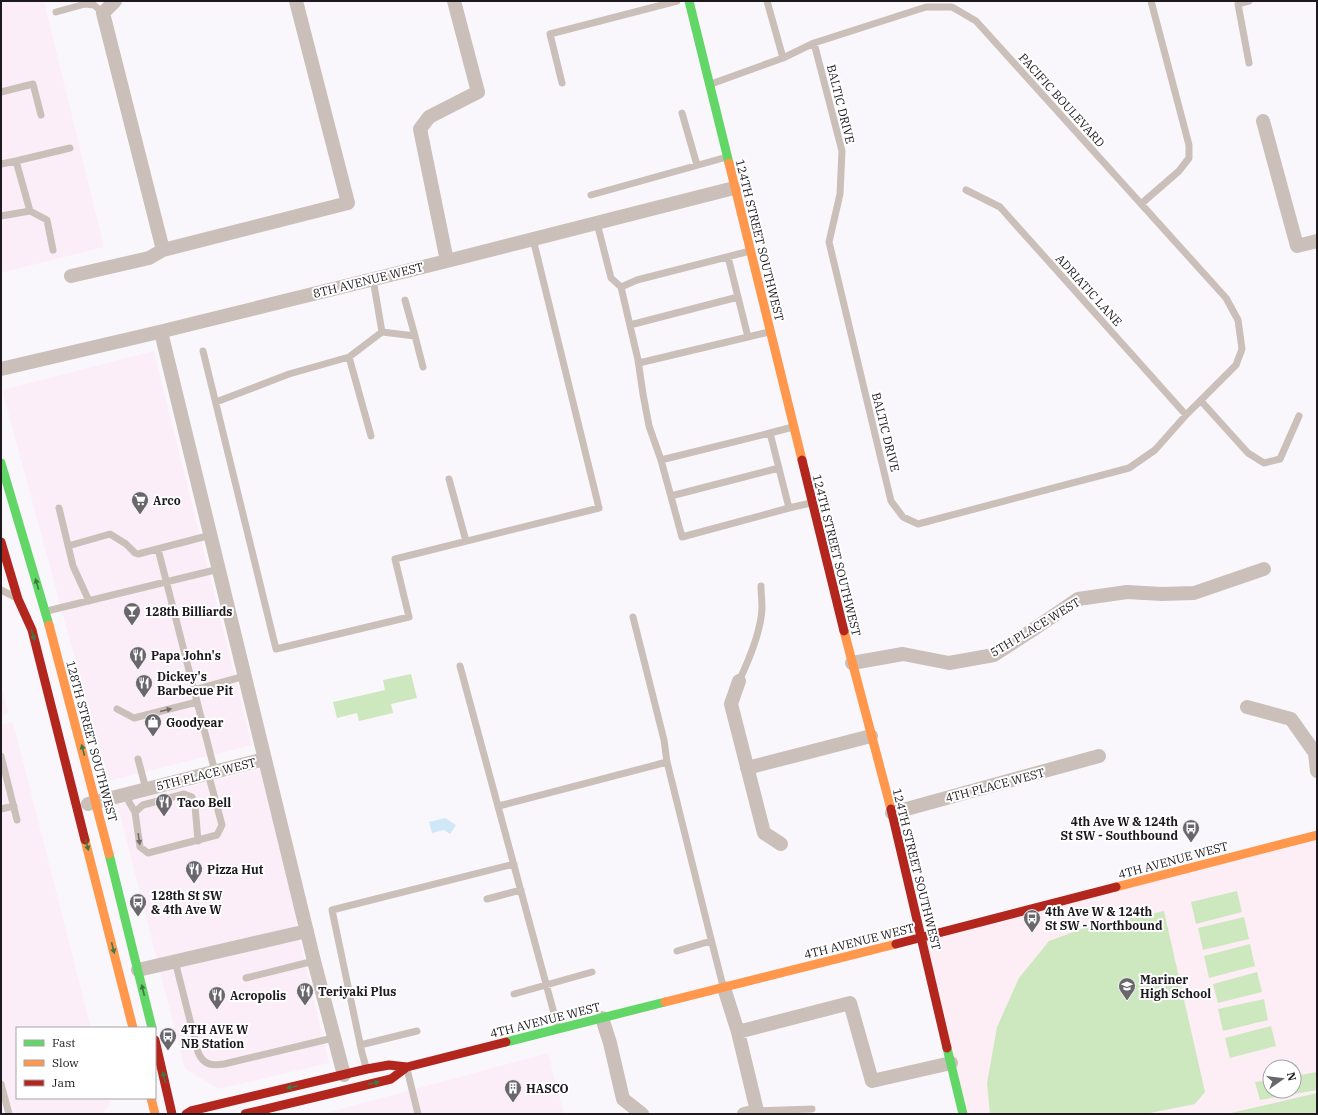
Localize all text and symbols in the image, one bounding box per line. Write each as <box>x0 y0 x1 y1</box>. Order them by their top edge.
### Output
street label: PACIFIC BOULEVARD <box>1016 50 1108 150</box>
street label: BALTIC DRIVE <box>824 63 858 145</box>
street label: 124TH STREET SOUTHWEST <box>733 158 787 323</box>
street label: ADRIATIC LANE <box>1053 251 1125 329</box>
street label: 8TH AVENUE WEST <box>311 259 425 301</box>
street label: BALTIC DRIVE <box>869 391 903 473</box>
street label: 124TH STREET SOUTHWEST <box>810 473 864 638</box>
supermarket icon: Arco <box>130 490 150 515</box>
place label: Arco <box>153 493 181 508</box>
one-way arrow <box>34 578 40 590</box>
street label: 5TH PLACE WEST <box>987 594 1083 660</box>
bar icon: 128th Billiards <box>122 601 142 626</box>
place label: 128th Billiards <box>145 604 232 619</box>
one-way arrow <box>30 629 36 641</box>
restaurant icon: Papa John's <box>128 645 148 670</box>
place label: Papa John's <box>151 648 221 663</box>
street label: 128TH STREET SOUTHWEST <box>63 659 121 823</box>
place label: Dickey's Barbecue Pit <box>157 669 234 698</box>
restaurant icon: Dickey's Barbecue Pit <box>134 673 154 698</box>
one-way arrow <box>160 706 173 712</box>
shop icon: Goodyear <box>143 712 163 737</box>
place label: Goodyear <box>166 715 223 730</box>
one-way arrow <box>79 744 85 757</box>
street label: 5TH PLACE WEST <box>155 754 258 794</box>
street label: 4TH PLACE WEST <box>944 764 1046 805</box>
street label: 124TH STREET SOUTHWEST <box>890 787 944 952</box>
restaurant icon: Taco Bell <box>154 792 174 817</box>
place label: Taco Bell <box>177 795 231 810</box>
place label: 4th Ave W & 124th St SW - Southbound <box>1061 814 1178 843</box>
bus stop icon: 4th Ave W & 124th St SW - Southbound <box>1181 818 1201 843</box>
one-way arrow <box>136 832 142 845</box>
street label: 4TH AVENUE WEST <box>1116 838 1230 882</box>
one-way arrow <box>84 839 90 851</box>
restaurant icon: Pizza Hut <box>184 859 204 884</box>
place label: Pizza Hut <box>207 862 264 877</box>
place label: 128th St SW & 4th Ave W <box>151 888 223 917</box>
bus stop icon: 128th St SW & 4th Ave W <box>128 892 148 917</box>
place label: 4th Ave W & 124th St SW - Northbound <box>1045 904 1163 933</box>
bus stop icon: 4th Ave W & 124th St SW - Northbound <box>1022 908 1042 933</box>
street label: 4TH AVENUE WEST <box>802 920 916 962</box>
one-way arrow <box>111 942 117 955</box>
place label: Mariner High School <box>1140 972 1211 1001</box>
school or university icon: Mariner High School <box>1117 976 1137 1001</box>
restaurant icon: Teriyaki Plus <box>295 981 315 1006</box>
one-way arrow <box>140 984 146 996</box>
place label: Teriyaki Plus <box>318 984 396 999</box>
restaurant icon: Acropolis <box>207 985 227 1010</box>
place label: Acropolis <box>230 988 286 1003</box>
street label: 4TH AVENUE WEST <box>488 999 602 1041</box>
place label: 4TH AVE W NB Station <box>181 1022 249 1051</box>
bus stop icon: 4TH AVE W NB Station <box>158 1026 178 1051</box>
legend <box>16 1027 156 1099</box>
text: Fast <box>52 1035 76 1050</box>
text: Slow <box>52 1055 79 1070</box>
north arrow <box>1262 1059 1302 1099</box>
one-way arrow <box>161 1071 167 1083</box>
text: N <box>1284 1071 1300 1083</box>
text: Jam <box>52 1075 76 1090</box>
building icon: HASCO <box>503 1078 523 1103</box>
one-way arrow <box>368 1079 381 1085</box>
place label: HASCO <box>526 1081 569 1096</box>
one-way arrow <box>285 1085 298 1091</box>

